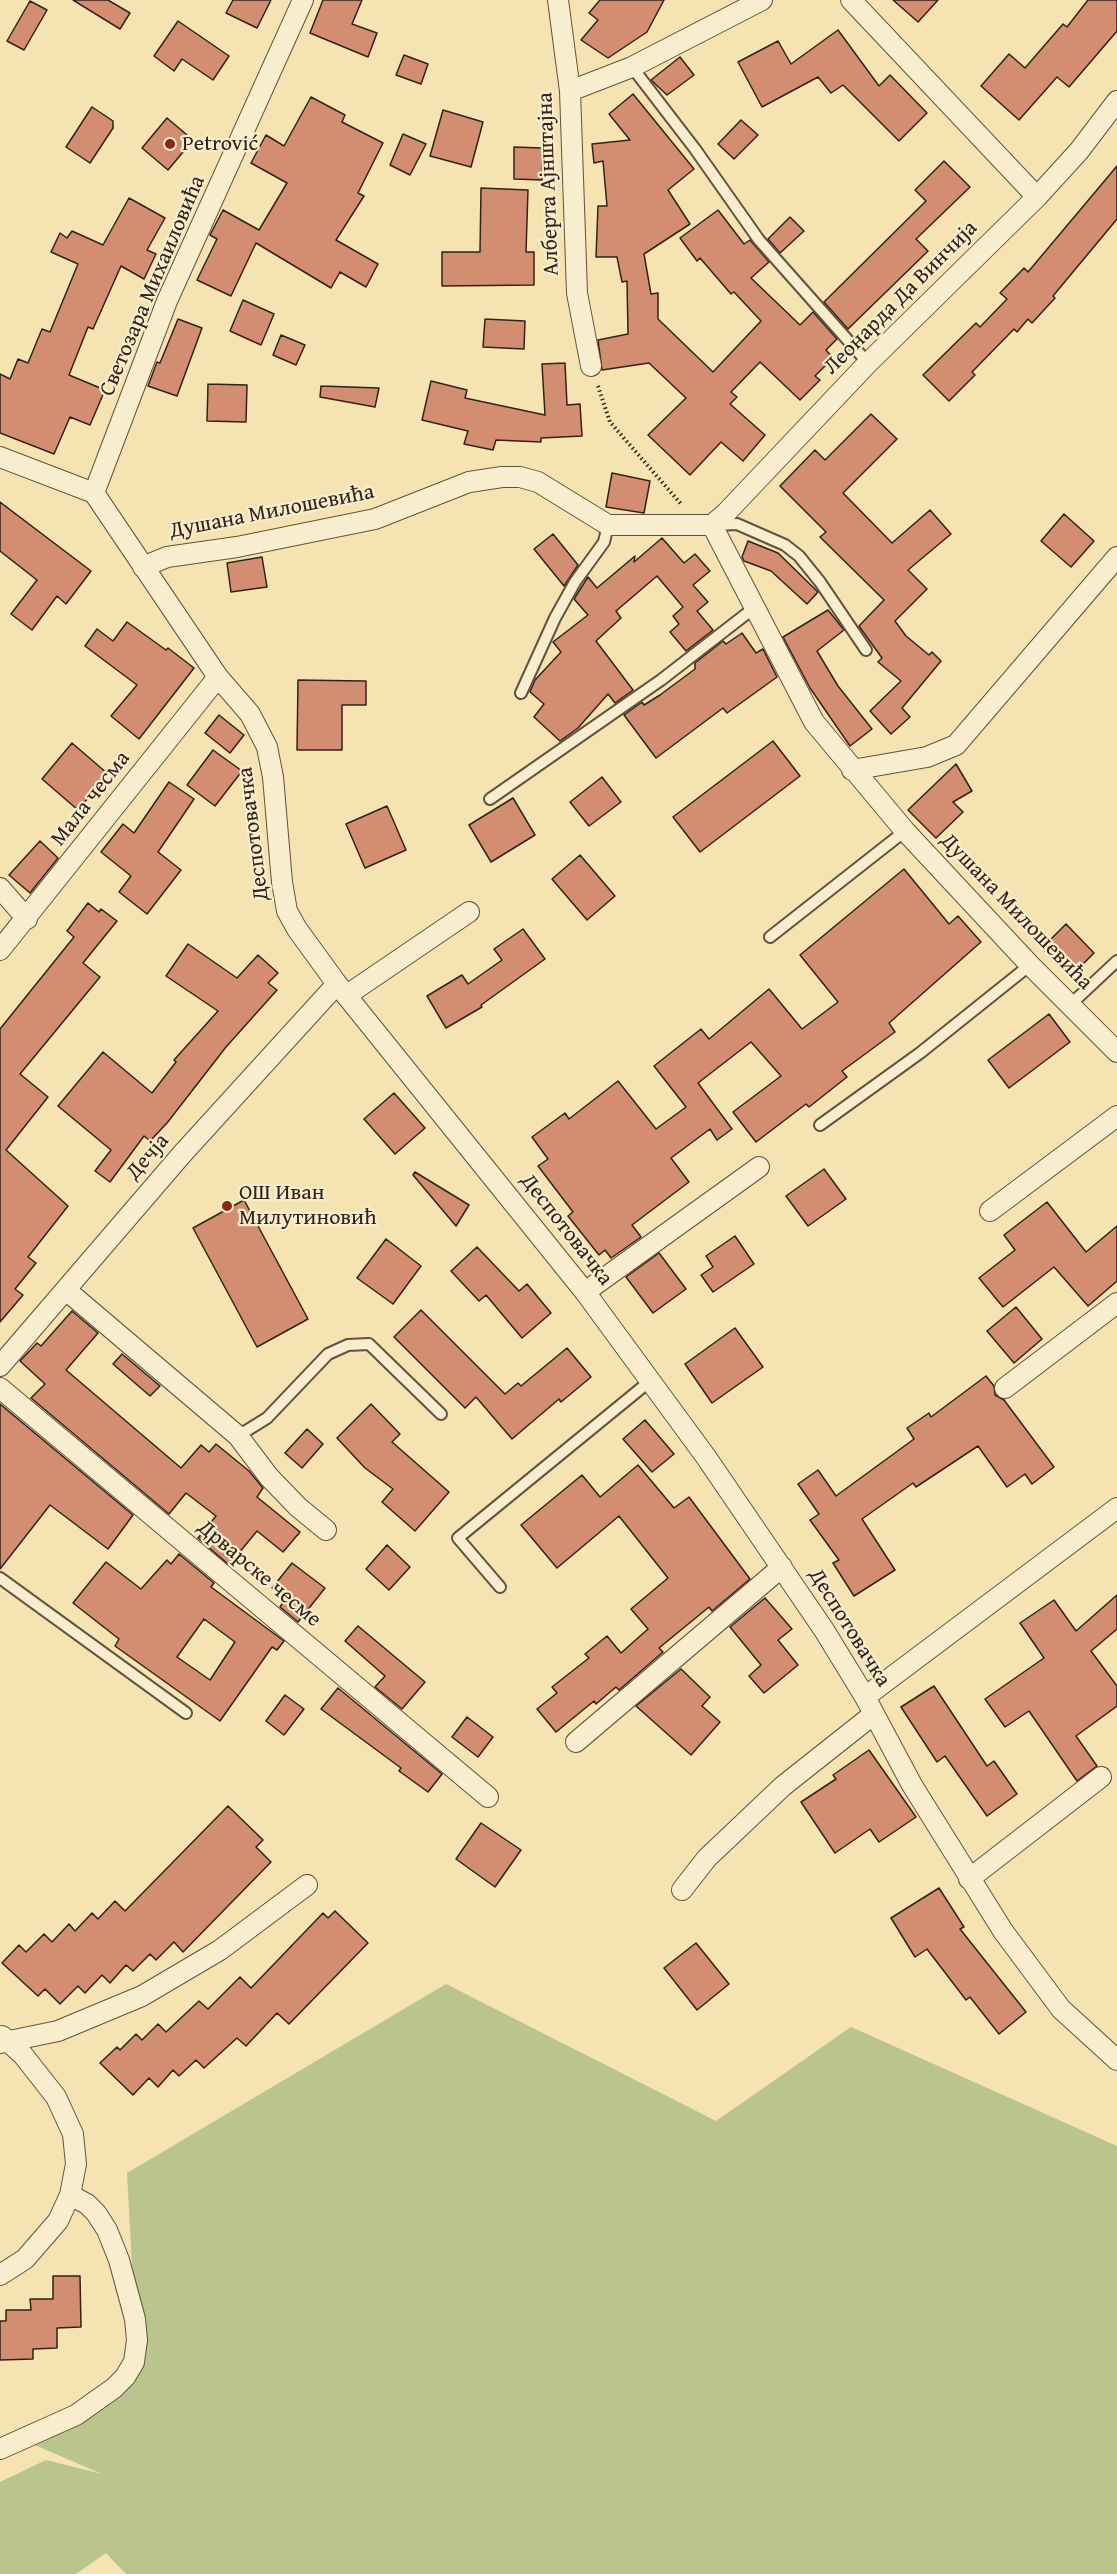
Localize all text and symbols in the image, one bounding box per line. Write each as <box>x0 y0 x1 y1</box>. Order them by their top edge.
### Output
street label: Алберта Ајнштајна <box>533 92 565 276</box>
place label: Petrović <box>182 131 258 157</box>
marker: Petrović <box>163 137 177 151</box>
street label: Светозара Михаиловића <box>95 172 211 400</box>
street label: Леонарда Да Винчија <box>819 216 983 380</box>
street label: Душана Милошевића <box>168 479 376 545</box>
street label: Мала чесма <box>46 746 136 852</box>
street label: Деспотовачка <box>233 766 275 902</box>
street label: Душана Милошевића <box>934 828 1098 996</box>
street label: Дечја <box>121 1129 175 1185</box>
street label: Деспотовачка <box>514 1169 618 1291</box>
place label: ОШ Иван Милутиновић <box>239 1180 377 1232</box>
marker: ОШ Иван Милутиновић <box>220 1199 234 1213</box>
street label: Дрварске чесме <box>192 1515 326 1633</box>
street label: Деспотовачка <box>802 1564 896 1692</box>

